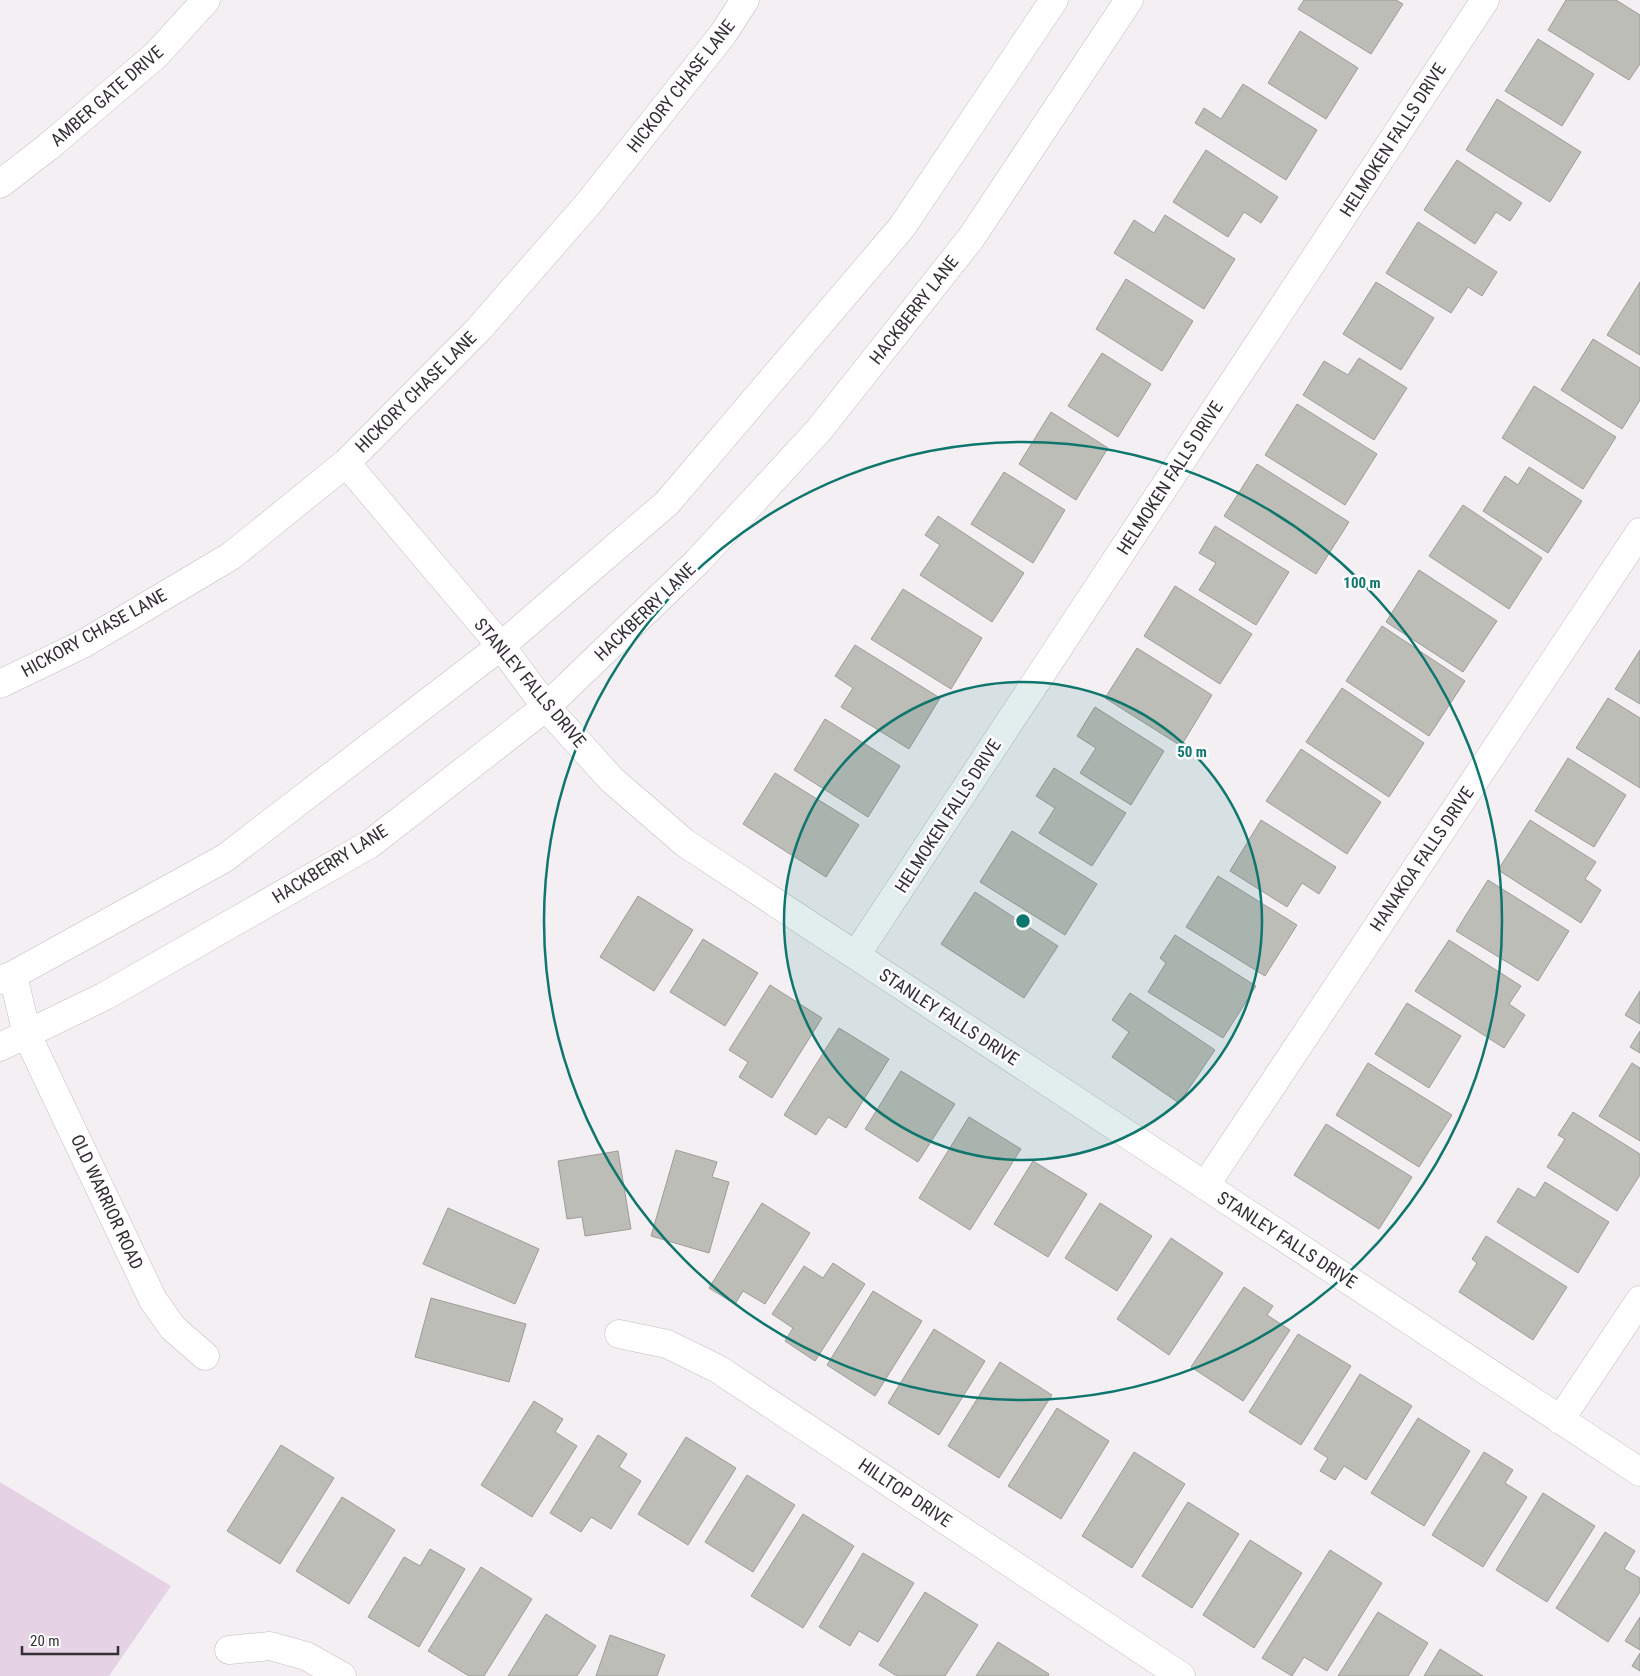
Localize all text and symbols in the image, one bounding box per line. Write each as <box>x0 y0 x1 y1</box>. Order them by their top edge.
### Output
street label: HICKORY CHASE LANE <box>622 15 739 156</box>
street label: AMBER GATE DRIVE <box>46 41 167 150</box>
street label: HELMOKEN FALLS DRIVE <box>1335 59 1450 220</box>
street label: HACKBERRY LANE <box>865 251 963 368</box>
street label: HICKORY CHASE LANE <box>351 327 481 457</box>
street label: HELMOKEN FALLS DRIVE <box>1112 397 1227 558</box>
street label: HACKBERRY LANE <box>590 558 699 665</box>
text: 100 m <box>1343 574 1381 592</box>
street label: HICKORY CHASE LANE <box>18 584 170 681</box>
street label: STANLEY FALLS DRIVE <box>470 614 591 752</box>
street label: HELMOKEN FALLS DRIVE <box>890 735 1005 896</box>
text: 50 m <box>1177 743 1207 761</box>
street label: HANAKOA FALLS DRIVE <box>1365 783 1478 935</box>
street label: HACKBERRY LANE <box>268 820 391 907</box>
centre of rings <box>1014 912 1032 930</box>
street label: STANLEY FALLS DRIVE <box>876 964 1023 1070</box>
street label: OLD WARRIOR ROAD <box>67 1131 148 1273</box>
street label: STANLEY FALLS DRIVE <box>1214 1187 1361 1293</box>
street label: HILLTOP DRIVE <box>855 1454 956 1531</box>
scale bar <box>22 1624 119 1656</box>
text: 20 m <box>30 1632 60 1650</box>

